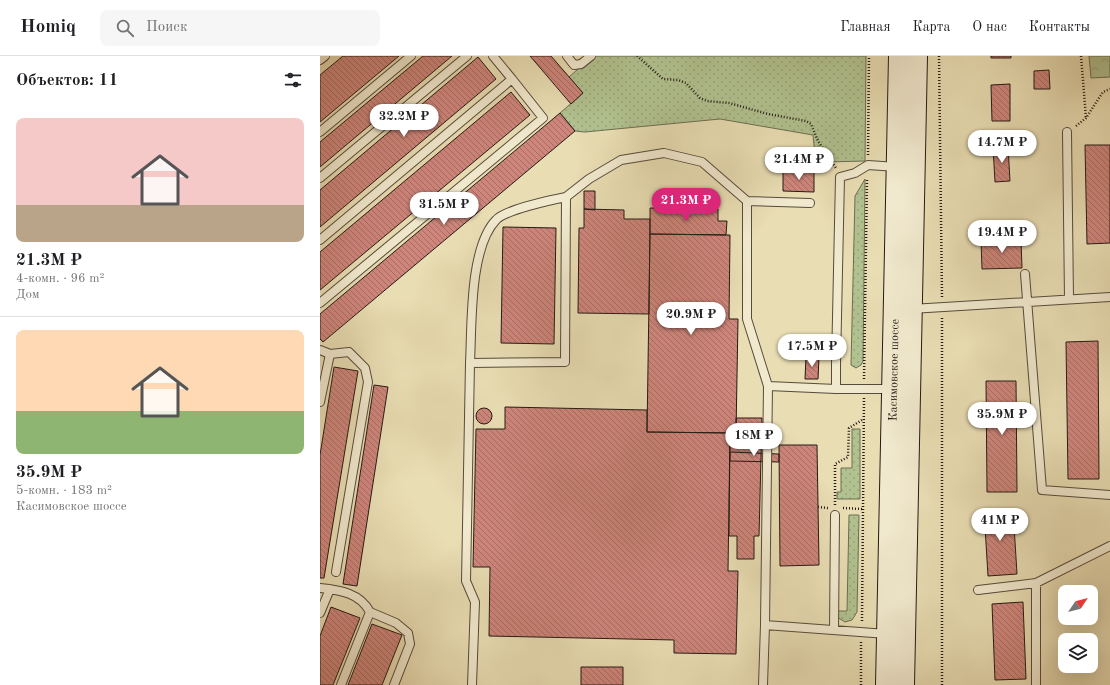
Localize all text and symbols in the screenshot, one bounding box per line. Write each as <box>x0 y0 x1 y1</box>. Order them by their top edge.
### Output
search box <box>100 10 380 46</box>
icon: search <box>114 17 136 39</box>
text: Homiq <box>20 18 76 37</box>
text: Поиск <box>146 20 187 35</box>
text: Главная <box>840 20 890 34</box>
text: Карта <box>912 20 950 34</box>
text: О нас <box>972 20 1007 34</box>
text: Контакты <box>1029 20 1090 34</box>
icon: filters <box>282 69 304 91</box>
text: Объектов: 11 <box>16 72 118 89</box>
pin: 32.2M ₽ <box>367 104 441 138</box>
text: 32.2M ₽ <box>379 110 429 123</box>
pin: 14.7M ₽ <box>965 130 1039 164</box>
text: 14.7M ₽ <box>977 136 1027 149</box>
icon: home <box>124 144 196 216</box>
pin: 21.4M ₽ <box>762 147 836 181</box>
text: 21.4M ₽ <box>774 153 824 166</box>
pin: 21.3M ₽ <box>649 188 723 222</box>
pin: 31.5M ₽ <box>407 192 481 226</box>
text: 21.3M ₽ <box>661 194 711 207</box>
text: 31.5M ₽ <box>419 198 469 211</box>
pin: 19.4M ₽ <box>965 220 1039 254</box>
text: 19.4M ₽ <box>977 226 1027 239</box>
text: 21.3M ₽ <box>16 252 82 269</box>
text: 4-комн. · 96 m² <box>16 272 104 285</box>
text: Дом <box>16 288 40 301</box>
pin: 20.9M ₽ <box>654 302 728 336</box>
text: 20.9M ₽ <box>666 308 716 321</box>
street label: Касимовское шоссе <box>887 318 902 421</box>
pin: 17.5M ₽ <box>775 334 849 368</box>
text: 17.5M ₽ <box>787 340 837 353</box>
icon: home <box>124 356 196 428</box>
pin: 35.9M ₽ <box>965 402 1039 436</box>
text: 35.9M ₽ <box>977 408 1027 421</box>
pin: 18M ₽ <box>726 423 782 457</box>
text: 18M ₽ <box>734 429 774 442</box>
text: 35.9M ₽ <box>16 464 82 481</box>
text: 5-комн. · 183 m² <box>16 484 112 497</box>
text: Касимовское шоссе <box>16 500 127 513</box>
pin: 41M ₽ <box>972 508 1028 542</box>
text: 41M ₽ <box>980 514 1020 527</box>
north arrow <box>1058 585 1098 625</box>
map controls <box>1058 585 1098 673</box>
button: layers <box>1058 633 1098 673</box>

